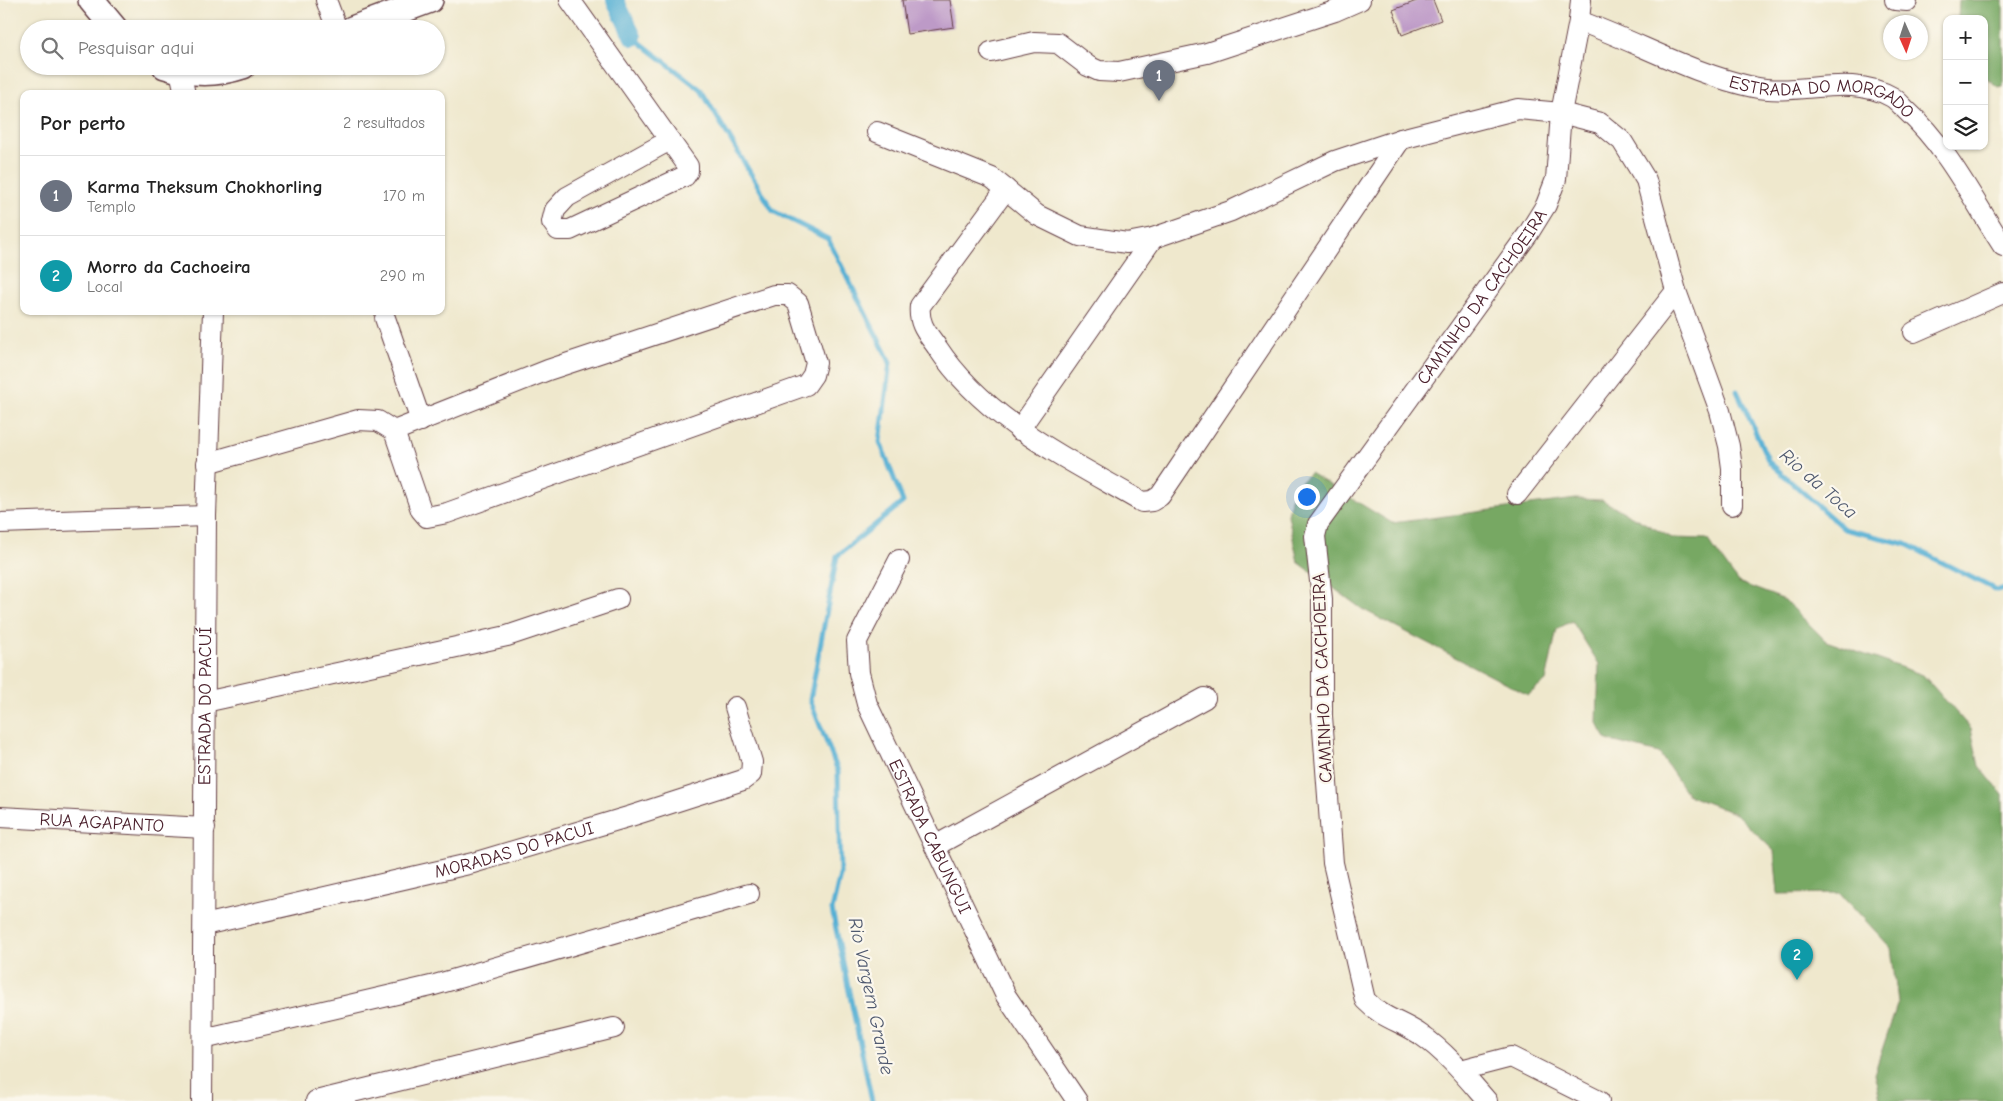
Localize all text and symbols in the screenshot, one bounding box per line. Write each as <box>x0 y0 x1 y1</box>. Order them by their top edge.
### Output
north arrow <box>1883 15 1928 60</box>
map controls <box>1943 15 1988 150</box>
button: + <box>1943 15 1988 60</box>
search box <box>20 20 445 75</box>
icon: search <box>38 34 66 62</box>
text: Pesquisar aqui <box>78 37 194 59</box>
pin: 1 <box>1143 60 1175 101</box>
button: − <box>1943 60 1988 105</box>
street label: ESTRADA DO MORGADO <box>1727 71 1918 123</box>
button: layers <box>1943 105 1988 150</box>
text: Por perto <box>40 111 125 135</box>
text: 2 resultados <box>343 114 425 132</box>
text: Karma Theksum Chokhorling <box>87 176 323 198</box>
text: 1 <box>53 187 59 205</box>
text: 170 m <box>383 187 425 205</box>
text: Templo <box>87 198 136 216</box>
street label: CAMINHO DA CACHOEIRA <box>1413 206 1552 389</box>
text: Morro da Cachoeira <box>87 256 251 278</box>
text: 2 <box>52 267 60 285</box>
text: 290 m <box>380 267 425 285</box>
text: Local <box>87 278 123 296</box>
water label: Rio da Toca <box>1775 444 1862 524</box>
your location <box>1294 484 1320 510</box>
street label: CAMINHO DA CACHOEIRA <box>1308 573 1337 783</box>
street label: ESTRADA DO PACUÍ <box>194 627 216 785</box>
street label: ESTRADA CABUNGUI <box>884 756 975 917</box>
street label: RUA AGAPANTO <box>39 809 165 837</box>
street label: MORADAS DO PACUI <box>432 818 596 883</box>
water label: Rio Vargem Grande <box>844 916 899 1077</box>
pin: 2 <box>1781 939 1813 980</box>

